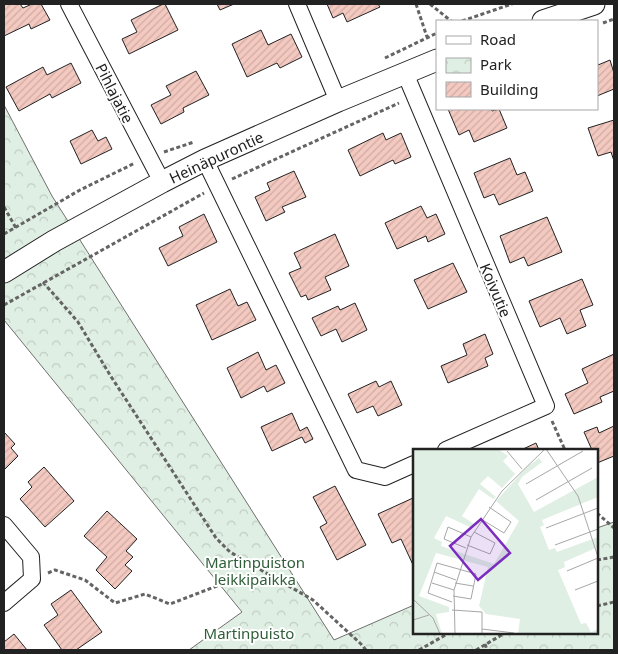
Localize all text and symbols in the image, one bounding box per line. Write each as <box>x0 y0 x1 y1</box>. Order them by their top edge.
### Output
legend <box>436 20 598 110</box>
text: Road <box>480 29 516 49</box>
text: Park <box>480 54 512 74</box>
street label: Pihlajatie <box>91 60 139 126</box>
text: Building <box>480 79 538 99</box>
street label: Heinäpurontie <box>166 126 266 188</box>
street label: Koivutie <box>476 260 516 320</box>
inset map <box>413 449 598 634</box>
park label: Martinpuiston leikkipaikka <box>205 552 305 589</box>
park label: Martinpuisto <box>204 623 294 643</box>

